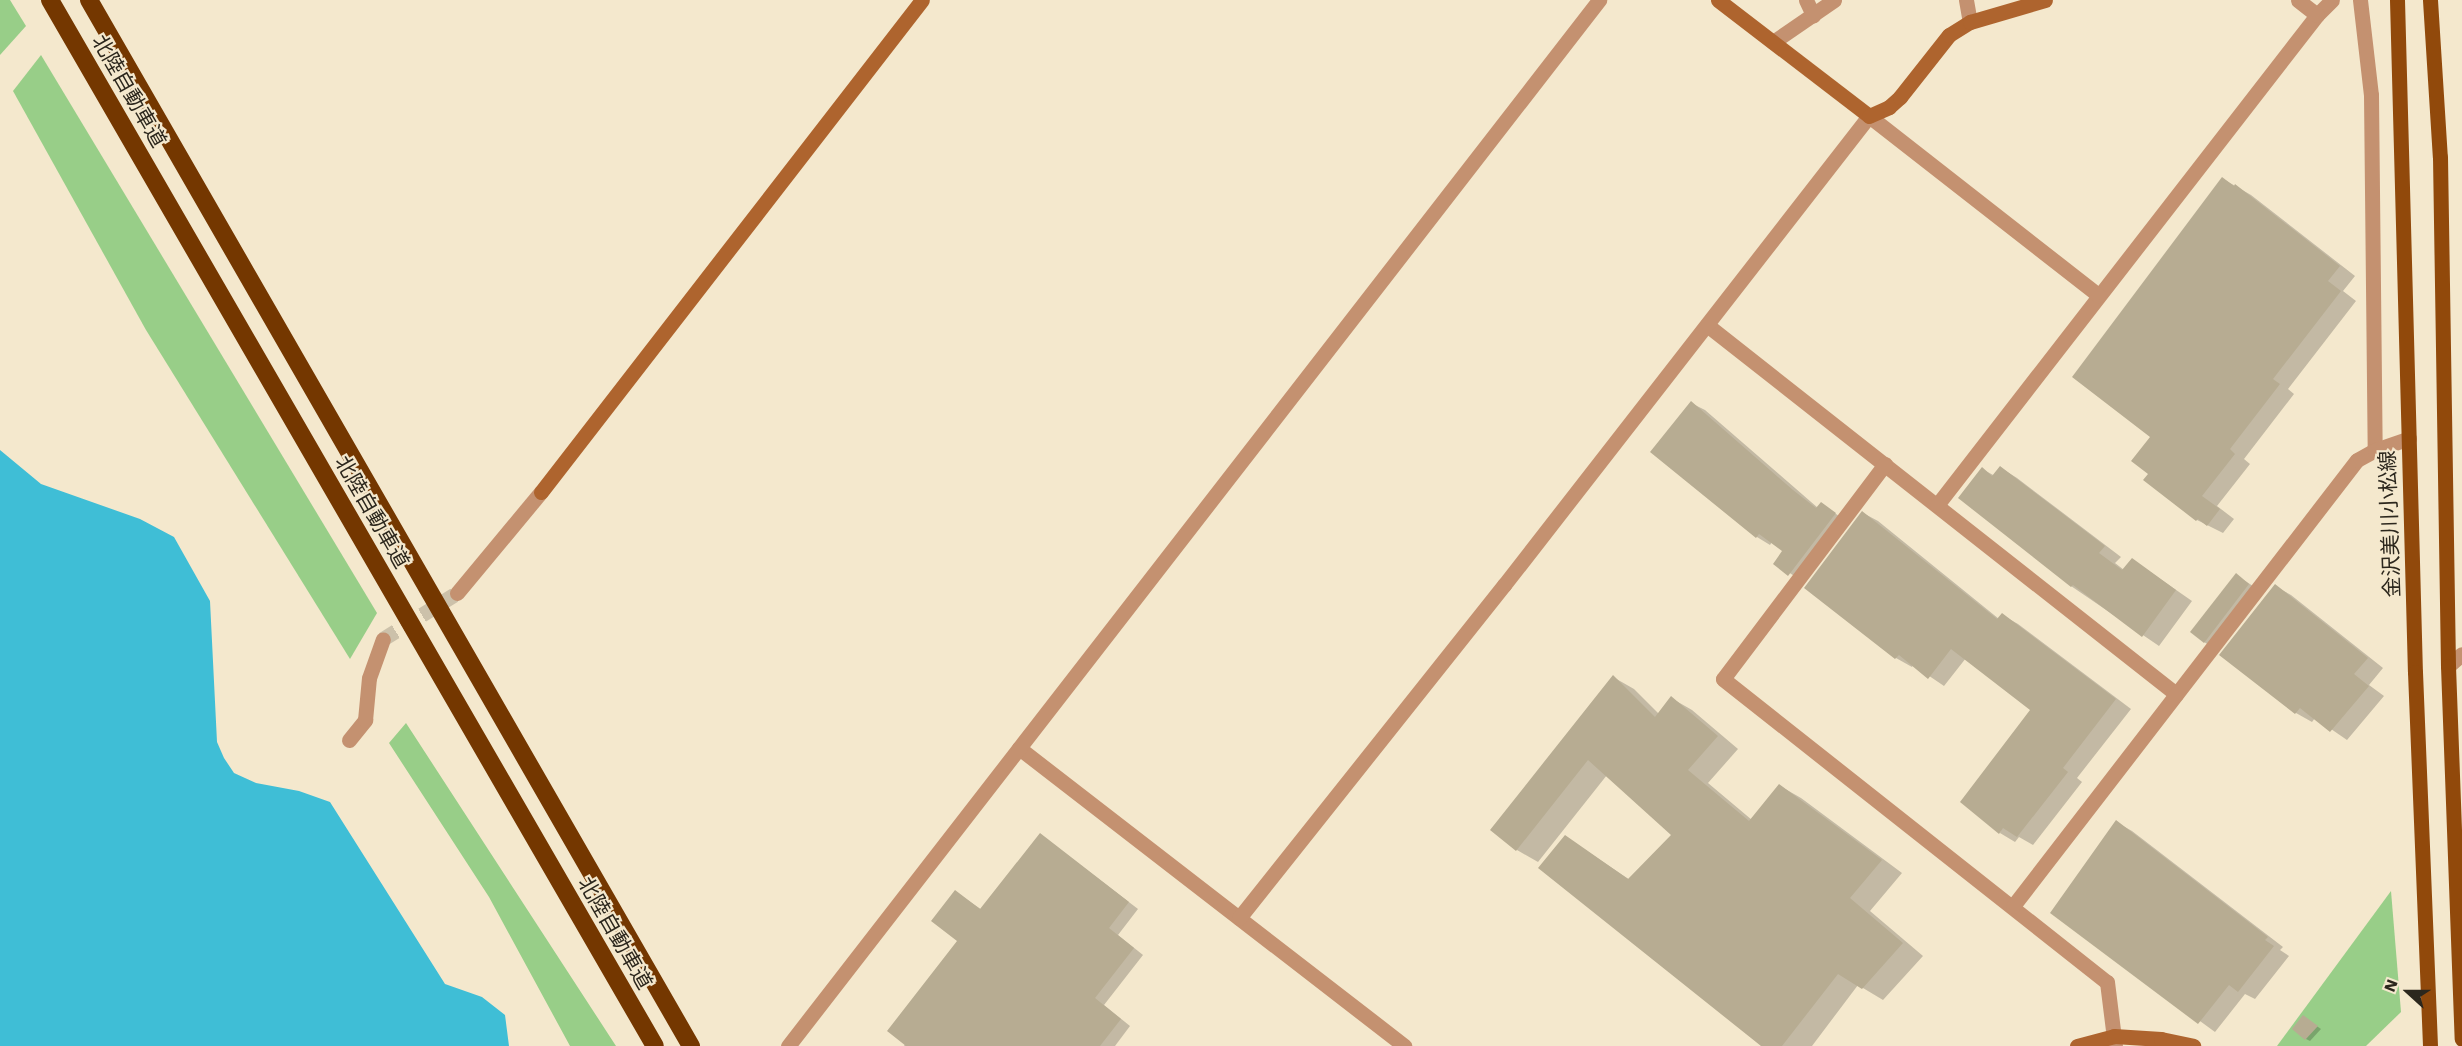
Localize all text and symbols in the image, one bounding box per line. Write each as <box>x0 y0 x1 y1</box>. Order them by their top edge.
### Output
street label: 北陸自動車道 <box>87 30 171 152</box>
street label: 金沢美川小松線 <box>2375 450 2405 598</box>
street label: 北陸自動車道 <box>330 451 414 573</box>
street label: 北陸自動車道 <box>573 872 657 994</box>
north arrow <box>2378 962 2438 1022</box>
text: N <box>2380 976 2402 994</box>

